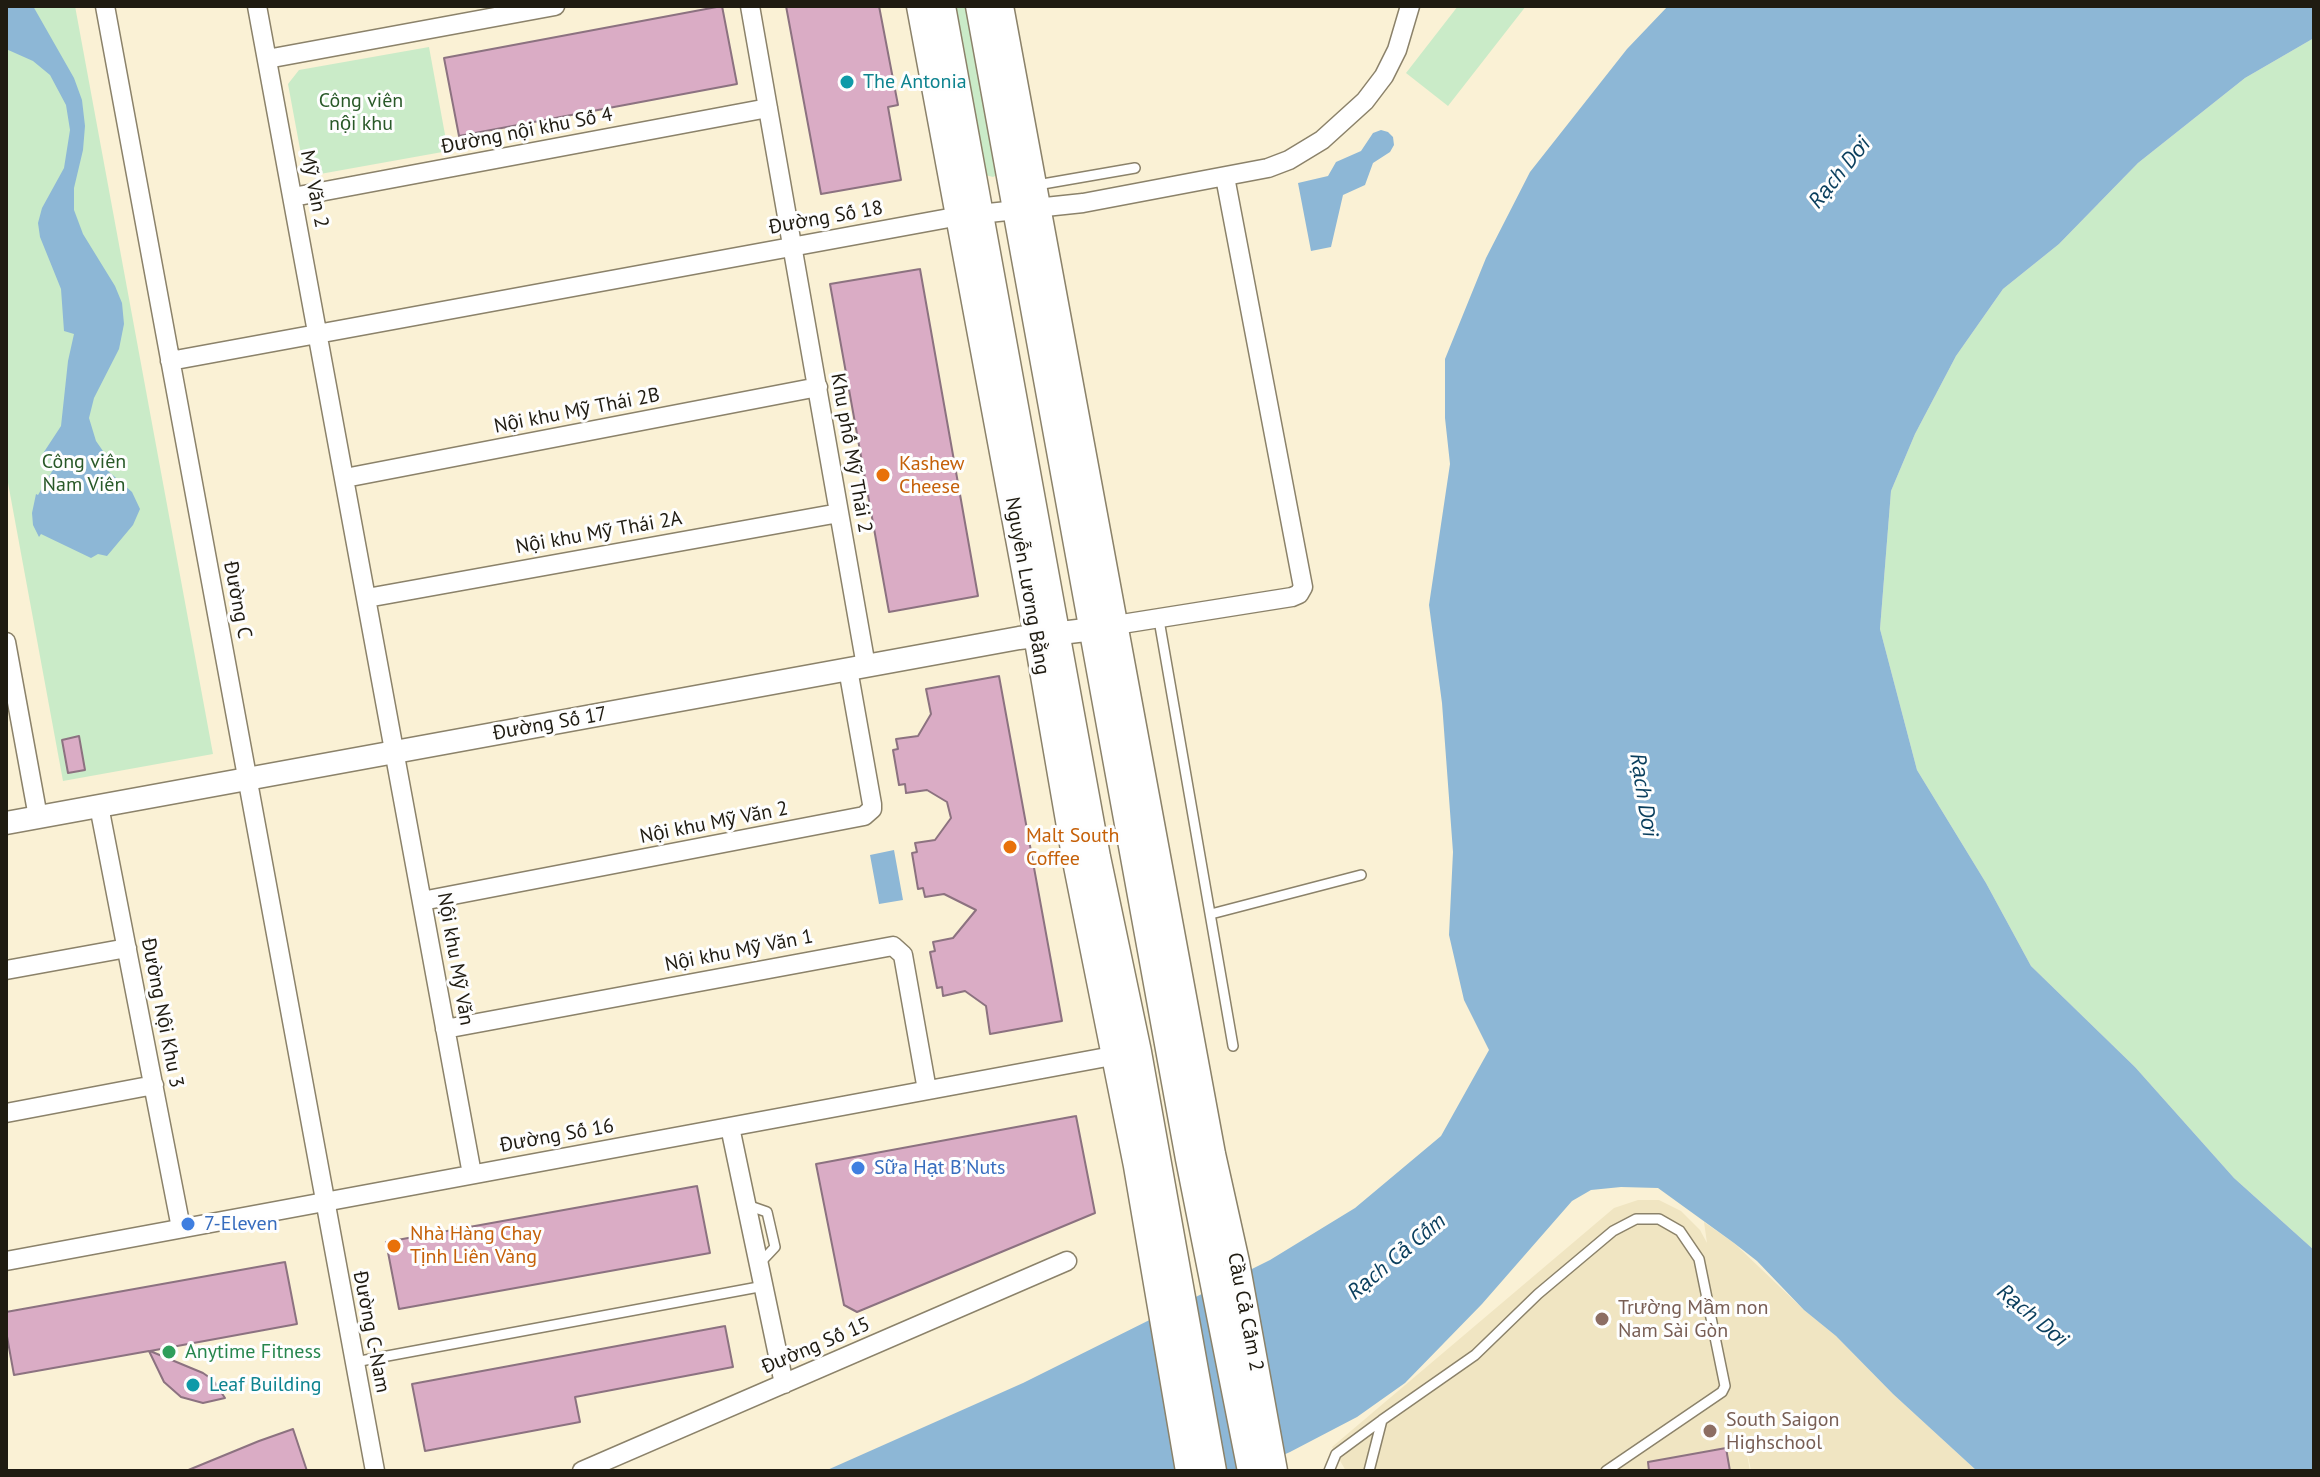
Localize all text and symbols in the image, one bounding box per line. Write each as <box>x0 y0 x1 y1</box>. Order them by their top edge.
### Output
place label: The Antonia <box>863 70 967 94</box>
marker: The Antonia <box>838 73 856 91</box>
park label: Công viên nội khu <box>319 89 403 136</box>
street label: Đường nội khu Số 4 <box>439 103 615 159</box>
water label: Rạch Dơi <box>1803 132 1877 214</box>
street label: Mỹ Văn 2 <box>295 148 333 230</box>
street label: Đường Số 18 <box>767 196 885 240</box>
street label: Khu phố Mỹ Thái 2 <box>825 371 877 535</box>
street label: Nội khu Mỹ Thái 2B <box>492 383 662 439</box>
park label: Công viên Nam Viên <box>42 450 126 497</box>
place label: Kashew Cheese <box>899 452 965 499</box>
marker: Kashew Cheese <box>874 466 892 484</box>
street label: Nguyễn Lương Bằng <box>1000 495 1054 677</box>
street label: Nội khu Mỹ Thái 2A <box>514 507 684 559</box>
street label: Đường C <box>218 559 256 641</box>
street label: Đường Số 17 <box>491 702 609 746</box>
water label: Rạch Dơi <box>1623 751 1663 839</box>
street label: Nội khu Mỹ Văn 2 <box>638 797 790 849</box>
place label: Malt South Coffee <box>1026 824 1120 871</box>
marker: Malt South Coffee <box>1001 838 1019 856</box>
street label: Nội khu Mỹ Văn <box>432 891 478 1027</box>
street label: Nội khu Mỹ Văn 1 <box>663 925 815 977</box>
street label: Đường Nội Khu 3 <box>136 936 188 1090</box>
street label: Đường Số 16 <box>498 1114 616 1158</box>
place label: Sữa Hạt B'Nuts <box>874 1156 1005 1180</box>
marker: Sữa Hạt B'Nuts <box>849 1159 867 1177</box>
water label: Rạch Cả Cấm <box>1342 1208 1452 1306</box>
place label: 7-Eleven <box>204 1212 278 1236</box>
marker: 7-Eleven <box>179 1215 197 1233</box>
place label: Nhà Hàng Chay Tịnh Liên Vàng <box>410 1222 542 1269</box>
marker: Nhà Hàng Chay Tịnh Liên Vàng <box>385 1237 403 1255</box>
street label: Cầu Cả Cấm 2 <box>1222 1251 1268 1373</box>
street label: Đường C-Nam <box>347 1269 395 1395</box>
water label: Rạch Dơi <box>1991 1279 2073 1353</box>
place label: Trường Mầm non Nam Sài Gòn <box>1618 1296 1768 1343</box>
marker: Trường Mầm non Nam Sài Gòn <box>1593 1310 1611 1328</box>
street label: Đường Số 15 <box>758 1312 874 1380</box>
place label: Anytime Fitness <box>185 1340 321 1364</box>
marker: Anytime Fitness <box>160 1343 178 1361</box>
place label: Leaf Building <box>209 1373 321 1397</box>
marker: Leaf Building <box>184 1376 202 1394</box>
place label: South Saigon Highschool <box>1726 1408 1839 1455</box>
marker: South Saigon Highschool <box>1701 1422 1719 1440</box>

